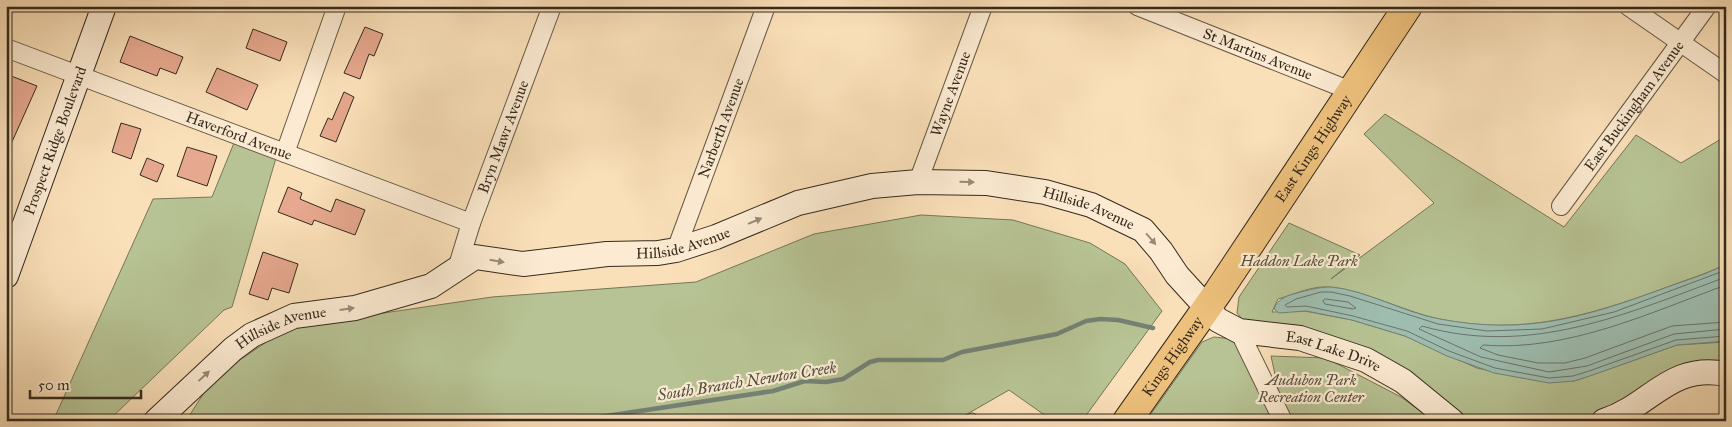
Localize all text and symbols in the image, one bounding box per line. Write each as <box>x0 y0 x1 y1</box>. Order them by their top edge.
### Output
street label: St Martins Avenue <box>1201 24 1315 84</box>
street label: East Buckingham Avenue <box>1581 37 1688 175</box>
street label: Wayne Avenue <box>927 49 974 139</box>
street label: Prospect Ridge Boulevard <box>20 63 91 217</box>
street label: Narberth Avenue <box>694 75 748 181</box>
street label: Bryn Mawr Avenue <box>474 78 532 196</box>
street label: East Kings Highway <box>1271 91 1356 206</box>
street label: Haverford Avenue <box>183 108 295 164</box>
one-way arrow <box>959 178 975 186</box>
street label: Hillside Avenue <box>1041 183 1137 234</box>
one-way arrow <box>747 217 762 225</box>
street label: Hillside Avenue <box>636 223 733 262</box>
one-way arrow <box>1146 233 1157 246</box>
park label: Haddon Lake Park <box>1239 252 1358 270</box>
one-way arrow <box>490 258 506 266</box>
street label: Hillside Avenue <box>232 303 327 353</box>
one-way arrow <box>339 305 355 313</box>
street label: Kings Highway <box>1138 312 1208 400</box>
street label: East Lake Drive <box>1285 327 1384 376</box>
water label: South Branch Newton Creek <box>655 357 838 405</box>
scale bar <box>30 367 141 399</box>
one-way arrow <box>198 370 210 381</box>
park label: Audubon Park Recreation Center <box>1257 371 1365 406</box>
text: 50 m <box>38 376 70 394</box>

